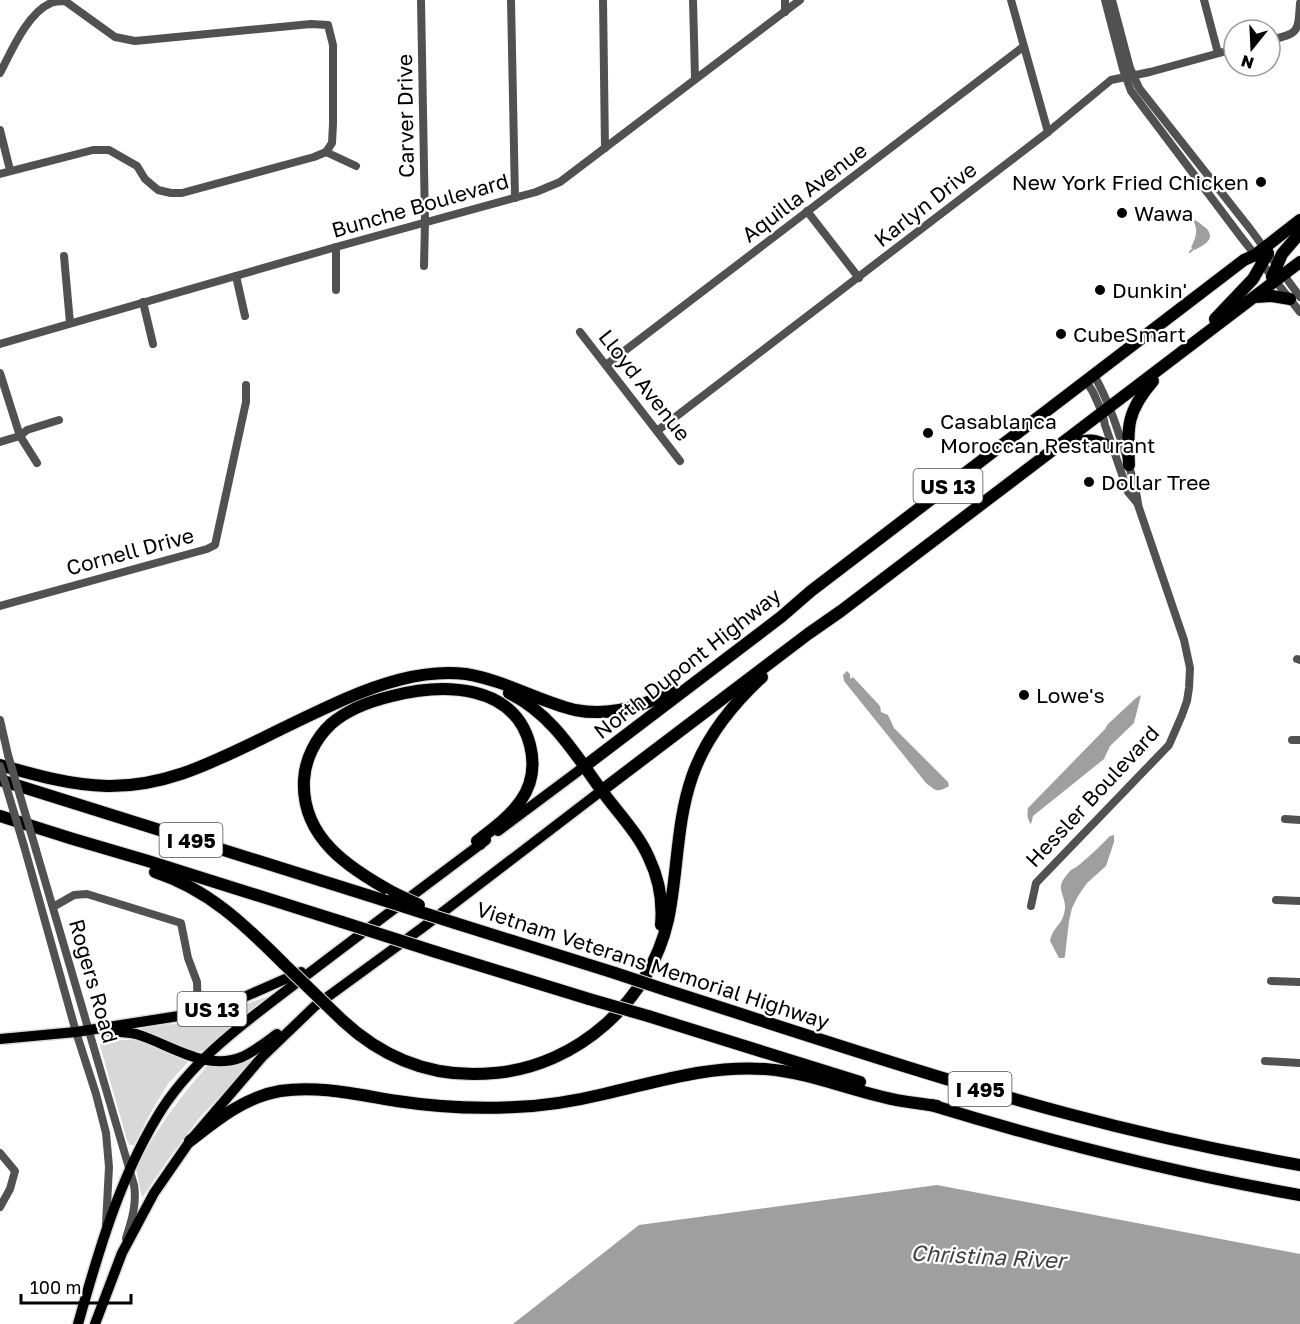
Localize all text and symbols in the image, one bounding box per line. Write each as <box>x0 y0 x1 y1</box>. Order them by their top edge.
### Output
north arrow <box>1222 18 1282 78</box>
text: N <box>1238 51 1256 74</box>
street label: Carver Drive <box>391 54 419 178</box>
street label: Aquilla Avenue <box>736 137 872 247</box>
street label: Karlyn Drive <box>869 156 981 252</box>
street label: Bunche Boulevard <box>328 167 512 243</box>
place label: New York Fried Chicken <box>1012 169 1249 195</box>
marker: New York Fried Chicken <box>1254 175 1268 189</box>
place label: Wawa <box>1134 200 1193 226</box>
marker: Wawa <box>1115 206 1129 220</box>
place label: Dunkin' <box>1112 277 1187 303</box>
marker: Dunkin' <box>1093 283 1107 297</box>
place label: CubeSmart <box>1073 321 1186 347</box>
street label: Lloyd Avenue <box>593 324 697 446</box>
marker: CubeSmart <box>1054 327 1068 341</box>
place label: Casablanca Moroccan Restaurant <box>940 408 1155 458</box>
marker: Casablanca Moroccan Restaurant <box>921 426 935 440</box>
road number: US 13 <box>914 469 982 503</box>
place label: Dollar Tree <box>1101 469 1211 495</box>
marker: Dollar Tree <box>1082 475 1096 489</box>
street label: Cornell Drive <box>63 522 197 580</box>
street label: North Dupont Highway <box>588 582 786 744</box>
place label: Lowe's <box>1036 682 1105 708</box>
marker: Lowe's <box>1017 688 1031 702</box>
street label: Hessler Boulevard <box>1020 720 1164 872</box>
road number: I 495 <box>160 823 222 857</box>
street label: Vietnam Veterans Memorial Highway <box>473 896 833 1035</box>
street label: Rogers Road <box>64 916 124 1046</box>
road number: US 13 <box>178 992 246 1026</box>
road number: I 495 <box>948 1072 1012 1106</box>
water label: Christina River <box>910 1238 1069 1274</box>
scale bar <box>21 1267 130 1305</box>
text: 100 m <box>30 1276 81 1298</box>

